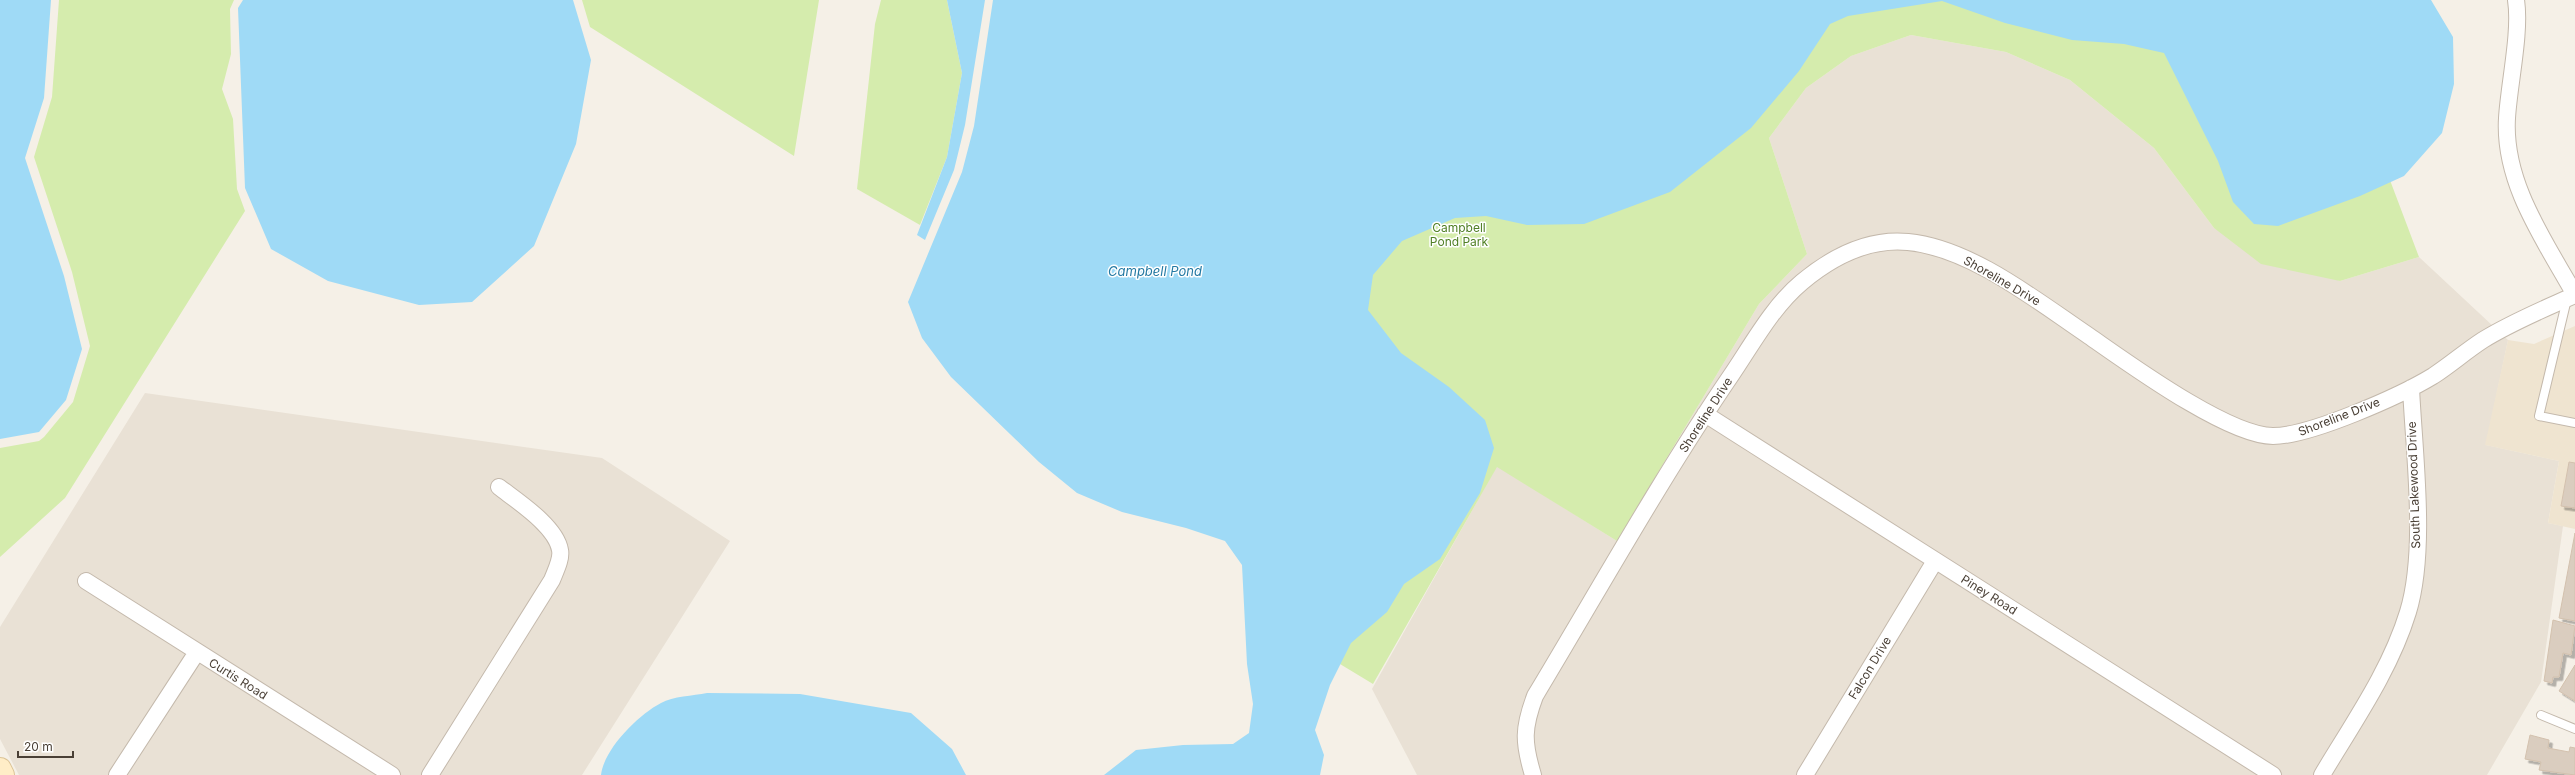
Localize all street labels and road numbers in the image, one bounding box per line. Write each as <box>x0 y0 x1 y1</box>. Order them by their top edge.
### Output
street label: Shoreline Drive <box>1961 252 2043 309</box>
street label: Shoreline Drive <box>1676 374 1735 455</box>
street label: Shoreline Drive <box>2296 394 2382 439</box>
street label: South Lakewood Drive <box>2404 421 2423 549</box>
street label: Piney Road <box>1958 571 2020 618</box>
street label: Falcon Drive <box>1845 634 1894 702</box>
street label: Curtis Road <box>206 655 270 702</box>

